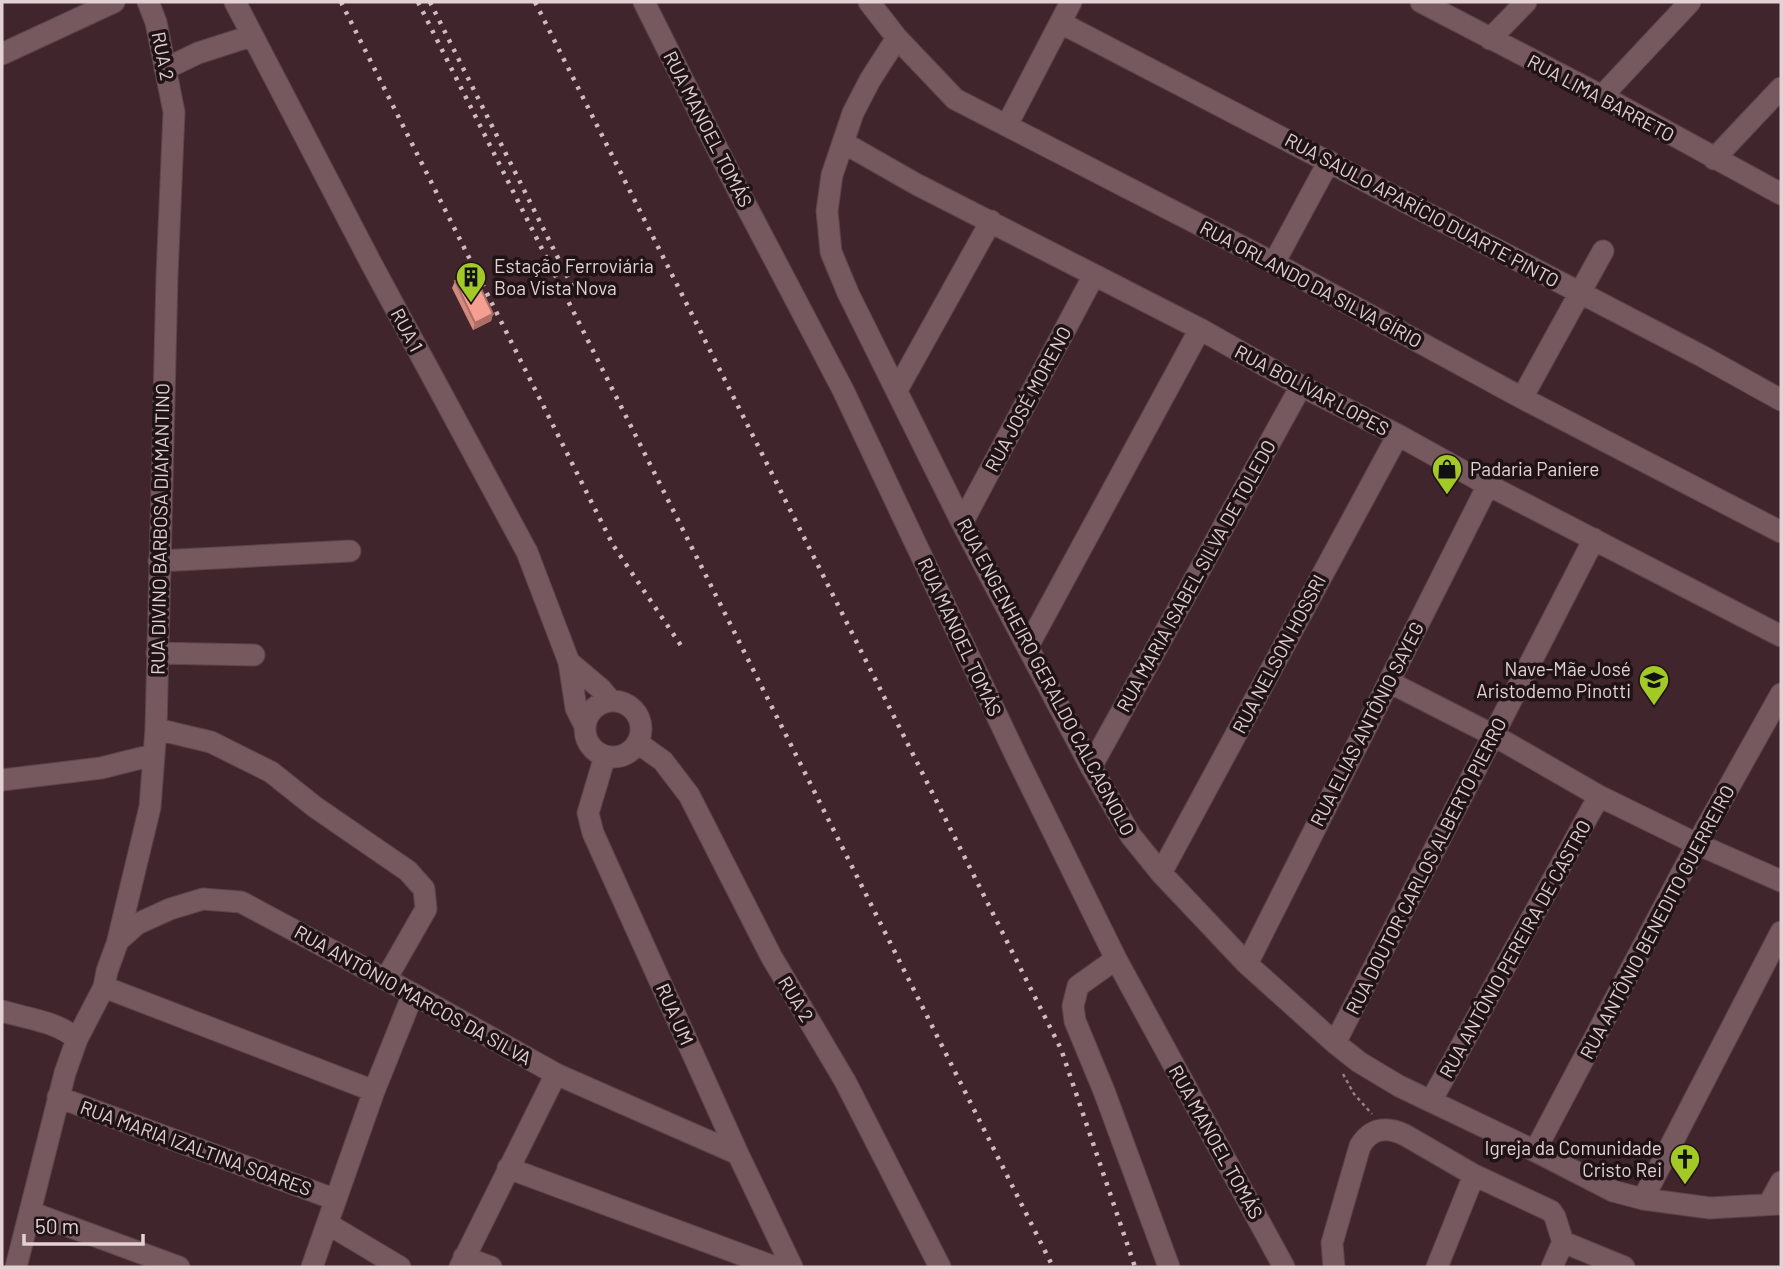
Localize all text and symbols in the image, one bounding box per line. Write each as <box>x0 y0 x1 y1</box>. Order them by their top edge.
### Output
street label: RUA 2 <box>147 30 179 82</box>
street label: RUA MANOEL TOMÁS <box>659 47 758 211</box>
street label: RUA LIMA BARRETO <box>1524 49 1679 146</box>
street label: RUA SAULO APARÍCIO DUARTE PINTO <box>1281 127 1563 292</box>
street label: RUA ORLANDO DA SILVA GÍRIO <box>1196 215 1426 352</box>
place label: Estação Ferroviária Boa Vista Nova <box>494 254 654 299</box>
building icon: Estação Ferroviária Boa Vista Nova <box>454 260 488 304</box>
street label: RUA 1 <box>387 304 428 355</box>
street label: RUA JOSÉ MORENO <box>980 322 1076 475</box>
street label: RUA BOLÍVAR LOPES <box>1231 339 1393 440</box>
street label: RUA DIVINO BARBOSA DIAMANTINO <box>145 383 174 675</box>
street label: RUA MARIA ISABEL SILVA DE TOLEDO <box>1111 436 1280 716</box>
shop icon: Padaria Paniere <box>1430 452 1464 496</box>
place label: Padaria Paniere <box>1470 457 1599 480</box>
street label: RUA ENGENHEIRO GERALDO CALCAGNOLO <box>953 514 1140 839</box>
street label: RUA MANOEL TOMÁS <box>914 554 1007 720</box>
street label: RUA NELSON HOSSRI <box>1227 570 1330 737</box>
street label: RUA ELIAS ANTÔNIO SAYEG <box>1305 618 1428 830</box>
place label: Nave-Mãe José Aristodemo Pinotti <box>1476 657 1631 702</box>
school or university icon: Nave-Mãe José Aristodemo Pinotti <box>1637 663 1671 707</box>
street label: RUA DOUTOR CARLOS ALBERTO PIERRO <box>1340 714 1511 1018</box>
street label: RUA ANTÔNIO BENEDITO GUERREIRO <box>1574 781 1739 1063</box>
street label: RUA ANTÔNIO PEREIRA DE CASTRO <box>1434 816 1595 1082</box>
street label: RUA ANTÔNIO MARCOS DA SILVA <box>291 920 536 1069</box>
street label: RUA 2 <box>774 972 819 1026</box>
street label: RUA UM <box>652 979 699 1048</box>
street label: RUA MANOEL TOMÁS <box>1165 1061 1268 1223</box>
street label: RUA MARIA IZALTINA SOARES <box>77 1095 315 1200</box>
place label: Igreja da Comunidade Cristo Rei <box>1484 1136 1662 1181</box>
church icon: Igreja da Comunidade Cristo Rei <box>1668 1142 1702 1186</box>
scale bar <box>24 1202 144 1246</box>
text: 50 m <box>35 1213 79 1238</box>

